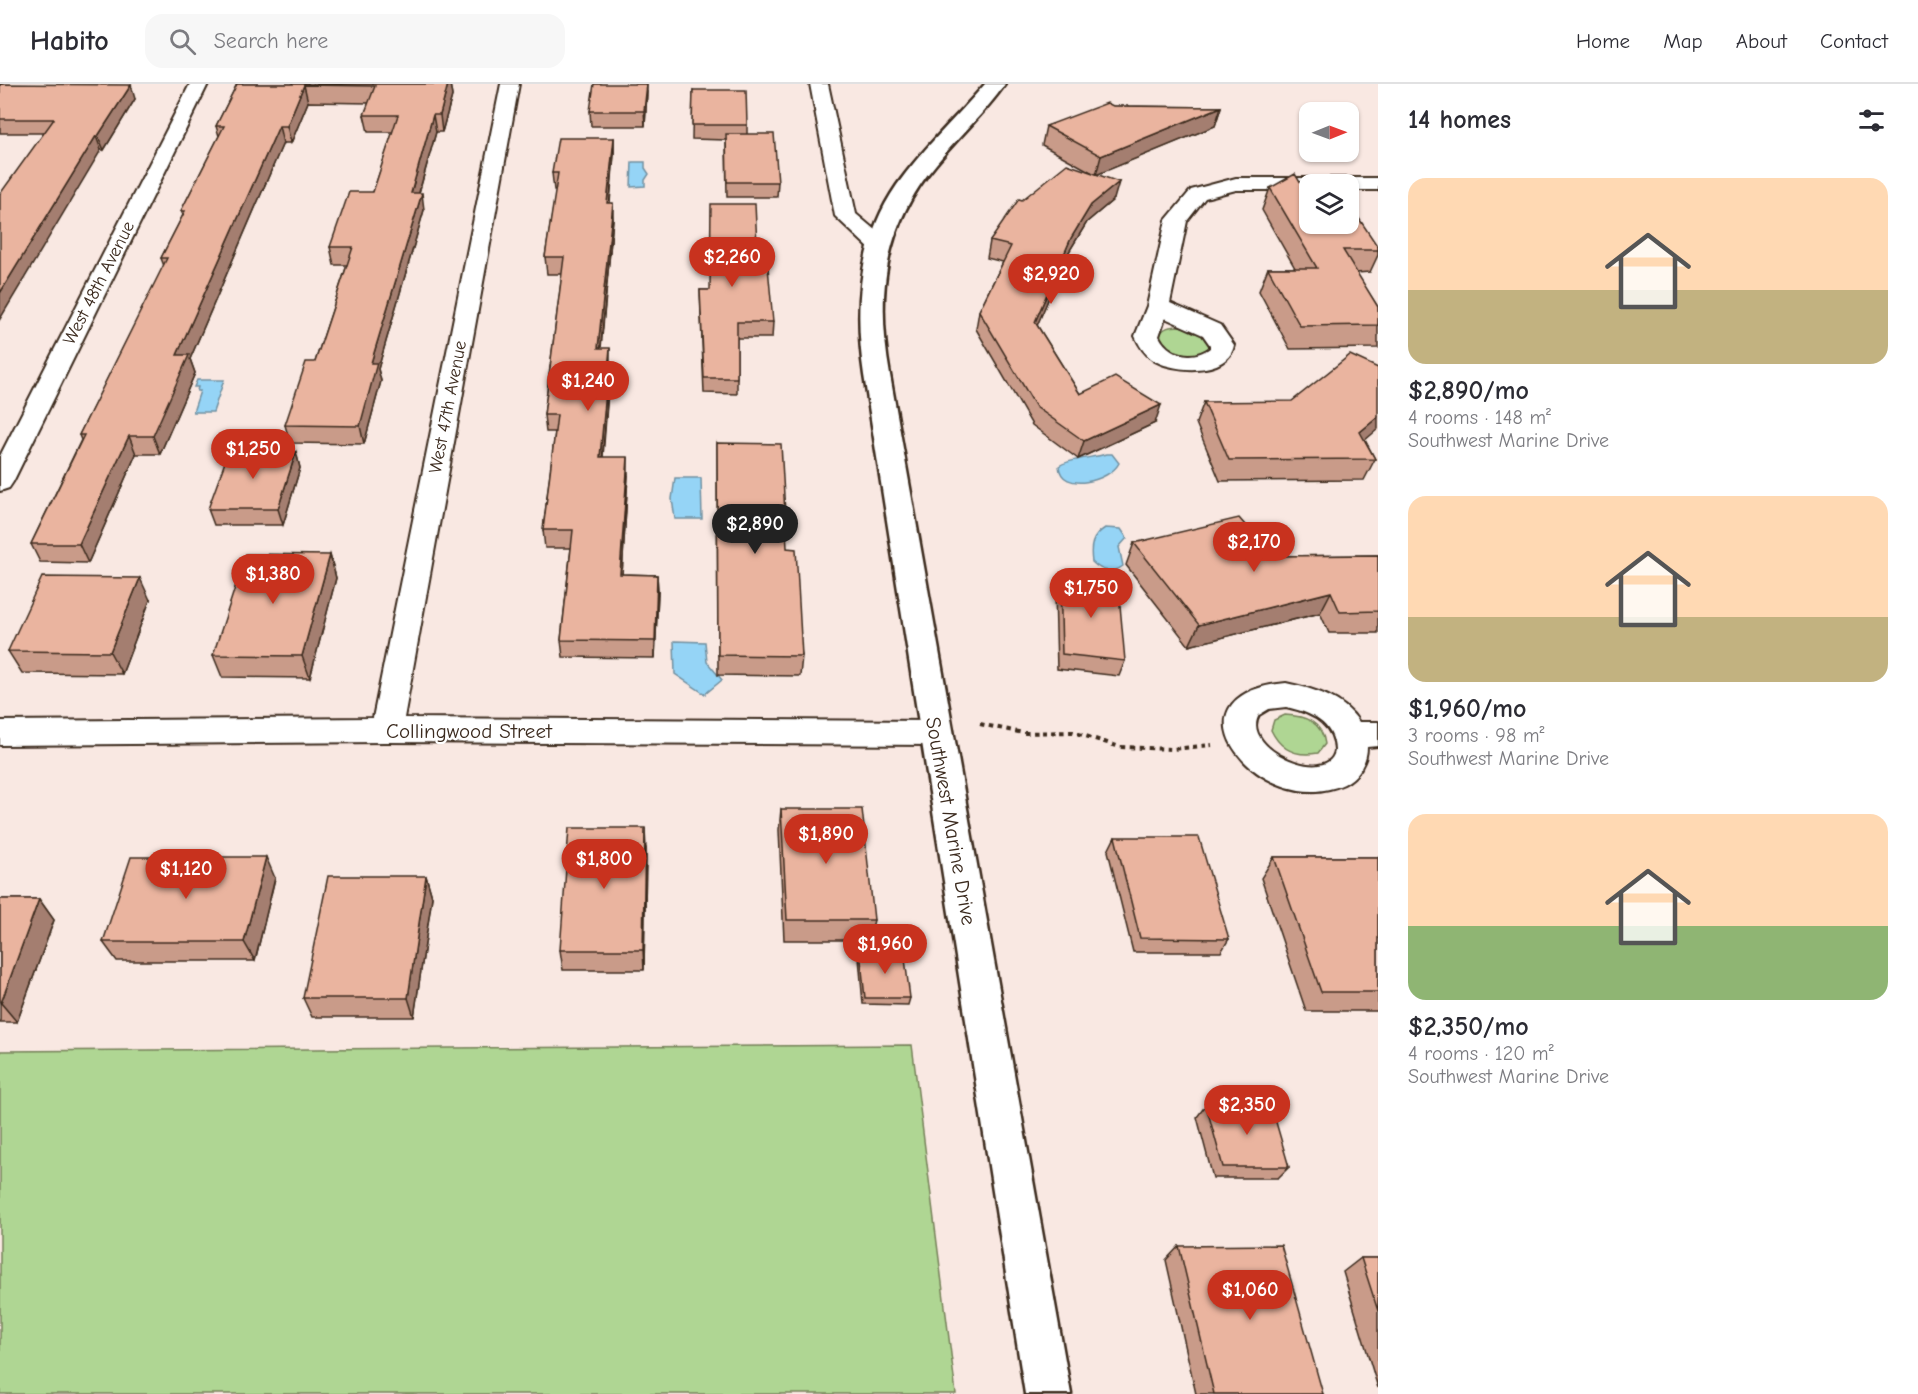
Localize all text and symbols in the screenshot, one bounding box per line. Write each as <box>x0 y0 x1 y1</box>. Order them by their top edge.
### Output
search box <box>145 14 565 68</box>
text: Habito <box>30 25 109 57</box>
icon: search <box>166 25 199 58</box>
text: Search here <box>214 28 328 54</box>
text: Home <box>1576 29 1630 53</box>
text: Map <box>1663 29 1703 53</box>
text: About <box>1736 29 1787 53</box>
text: Contact <box>1820 29 1888 53</box>
north arrow <box>1299 102 1359 162</box>
map controls <box>1299 102 1359 234</box>
icon: filters <box>1855 104 1888 137</box>
text: 14 homes <box>1408 105 1511 135</box>
button: layers <box>1299 174 1359 234</box>
icon: home <box>1594 217 1702 325</box>
street label: West 48th Avenue <box>59 218 139 348</box>
pin: $2,260 <box>683 237 781 288</box>
text: $2,260 <box>703 245 761 268</box>
pin: $2,920 <box>1002 254 1100 305</box>
text: $2,920 <box>1022 262 1080 285</box>
street label: West 47th Avenue <box>425 339 471 475</box>
pin: $1,240 <box>539 361 637 412</box>
text: $1,240 <box>561 369 615 392</box>
text: $2,890/mo <box>1408 376 1529 406</box>
text: 4 rooms · 148 m² <box>1408 406 1551 429</box>
pin: $1,250 <box>204 429 302 480</box>
text: Southwest Marine Drive <box>1408 429 1609 452</box>
text: $1,250 <box>225 437 281 460</box>
pin: $2,890 <box>706 504 804 555</box>
text: $2,890 <box>726 512 784 535</box>
pin: $2,170 <box>1205 522 1303 573</box>
text: $2,170 <box>1227 530 1281 553</box>
icon: home <box>1594 535 1702 643</box>
pin: $1,380 <box>224 554 322 605</box>
text: $1,380 <box>245 562 301 585</box>
pin: $1,750 <box>1042 568 1140 619</box>
text: $1,750 <box>1064 576 1118 599</box>
text: $1,960/mo <box>1408 694 1526 724</box>
street label: Southwest Marine Drive <box>921 715 981 927</box>
street label: Collingwood Street <box>386 719 553 743</box>
text: 3 rooms · 98 m² <box>1408 724 1544 747</box>
text: Southwest Marine Drive <box>1408 747 1609 770</box>
pin: $1,890 <box>777 814 875 865</box>
text: $1,890 <box>798 822 854 845</box>
pin: $1,800 <box>555 839 653 890</box>
text: $1,800 <box>576 847 632 870</box>
pin: $1,120 <box>137 849 235 900</box>
icon: home <box>1594 853 1702 961</box>
text: $1,120 <box>160 857 212 880</box>
pin: $1,960 <box>836 924 934 975</box>
text: $1,960 <box>857 932 913 955</box>
text: $2,350/mo <box>1408 1012 1529 1042</box>
text: 4 rooms · 120 m² <box>1408 1042 1554 1065</box>
text: Southwest Marine Drive <box>1408 1065 1609 1088</box>
pin: $2,350 <box>1198 1085 1296 1136</box>
text: $2,350 <box>1218 1093 1276 1116</box>
pin: $1,060 <box>1201 1270 1299 1321</box>
text: $1,060 <box>1221 1278 1279 1301</box>

